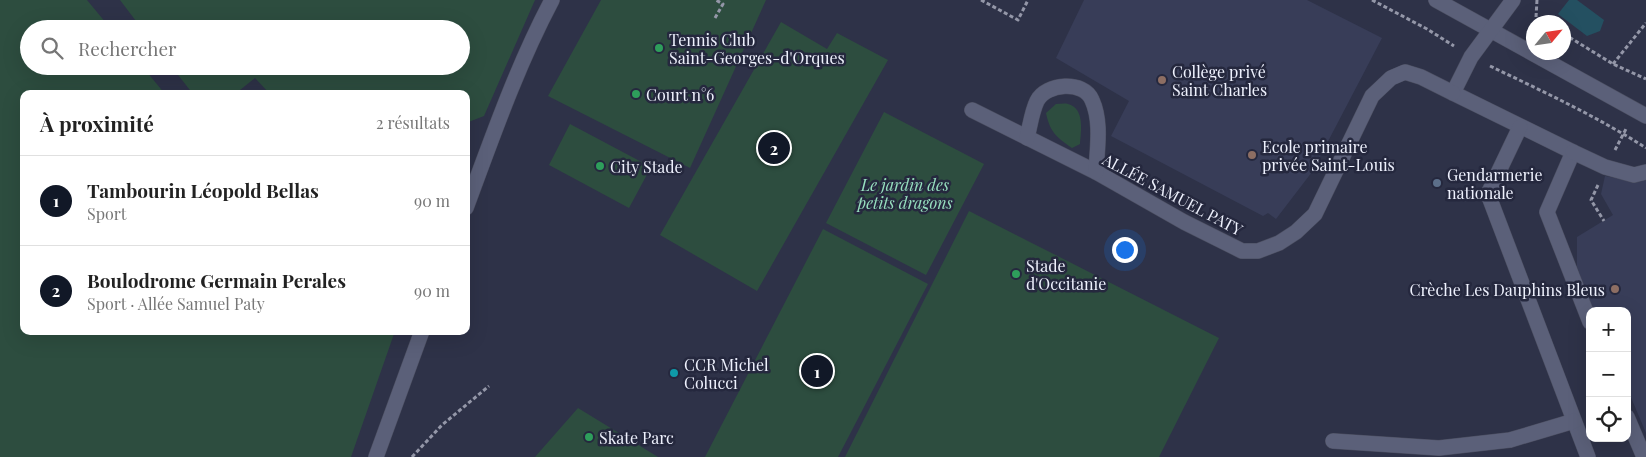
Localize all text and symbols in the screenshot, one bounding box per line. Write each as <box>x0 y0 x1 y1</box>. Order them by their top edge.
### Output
north arrow <box>1526 15 1571 60</box>
search box <box>20 20 470 75</box>
place label: Tennis Club Saint-Georges-d'Orques <box>669 29 845 68</box>
icon: search <box>38 34 66 62</box>
text: Rechercher <box>78 35 177 61</box>
marker: Tennis Club Saint-Georges-d'Orques <box>653 42 665 54</box>
place label: Collège privé Saint Charles <box>1172 61 1267 100</box>
marker: Collège privé Saint Charles <box>1156 74 1168 86</box>
place label: Court n°6 <box>646 84 714 105</box>
marker: Court n°6 <box>630 88 642 100</box>
text: À proximité <box>40 109 154 137</box>
text: 2 résultats <box>376 112 450 133</box>
pin: 2 <box>758 129 790 167</box>
place label: Ecole primaire privée Saint-Louis <box>1262 136 1395 175</box>
street label: ALLÉE SAMUEL PATY <box>1098 148 1247 240</box>
marker: Ecole primaire privée Saint-Louis <box>1246 149 1258 161</box>
place label: City Stade <box>610 156 683 177</box>
marker: City Stade <box>594 160 606 172</box>
place label: Gendarmerie nationale <box>1447 164 1543 203</box>
park label: Le jardin des petits dragons <box>855 174 953 213</box>
text: Tambourin Léopold Bellas <box>87 177 319 203</box>
marker: Gendarmerie nationale <box>1431 177 1443 189</box>
text: 1 <box>53 190 59 211</box>
text: 90 m <box>414 190 450 211</box>
text: Sport <box>87 203 127 224</box>
your location <box>1112 237 1138 263</box>
place label: Stade d'Occitanie <box>1026 255 1106 294</box>
text: Boulodrome Germain Perales <box>87 267 346 293</box>
marker: Stade d'Occitanie <box>1010 268 1022 280</box>
place label: Crèche Les Dauphins Bleus <box>1410 279 1605 300</box>
text: 2 <box>52 280 60 301</box>
text: 90 m <box>414 280 450 301</box>
marker: Crèche Les Dauphins Bleus <box>1609 283 1621 295</box>
text: Sport · Allée Samuel Paty <box>87 293 265 314</box>
map controls <box>1586 307 1631 442</box>
button: + <box>1586 307 1631 352</box>
pin: 1 <box>801 352 833 390</box>
button: − <box>1586 352 1631 397</box>
place label: CCR Michel Colucci <box>684 354 769 393</box>
marker: CCR Michel Colucci <box>668 367 680 379</box>
button: locate <box>1586 397 1631 442</box>
place label: Skate Parc <box>599 427 674 448</box>
marker: Skate Parc <box>583 431 595 443</box>

